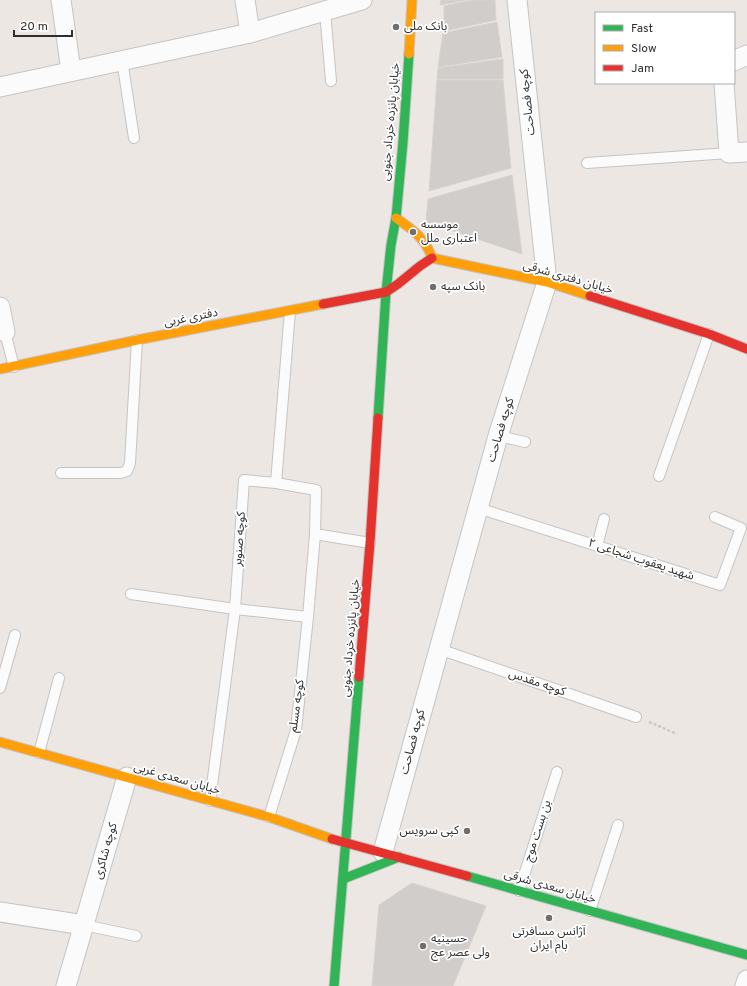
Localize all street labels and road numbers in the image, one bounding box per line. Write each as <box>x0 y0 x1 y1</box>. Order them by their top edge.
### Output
street label: خیابان پانزده خرداد جنوبی <box>378 62 404 182</box>
street label: کوچه فصاحت <box>516 67 539 136</box>
street label: خیابان دفتری شرقی <box>521 257 615 299</box>
street label: دفتری غربی <box>163 305 220 331</box>
street label: کوچه فصاحت <box>484 395 519 464</box>
street label: کوچه صنوبر <box>230 510 250 568</box>
street label: شهید یعقوب شجاعی ۲ <box>586 535 696 585</box>
street label: خیابان پانزده خرداد جنوبی <box>338 578 364 698</box>
street label: کوچه مقدس <box>506 666 569 701</box>
street label: کوچه مسلم <box>285 678 309 733</box>
street label: کوچه فصاحت <box>397 707 430 776</box>
street label: خیابان سعدی غربی <box>132 759 222 799</box>
street label: بن بست موج <box>521 798 555 864</box>
street label: کوچه شاکری <box>90 820 122 881</box>
street label: خیابان سعدی شرقی <box>502 866 598 908</box>

